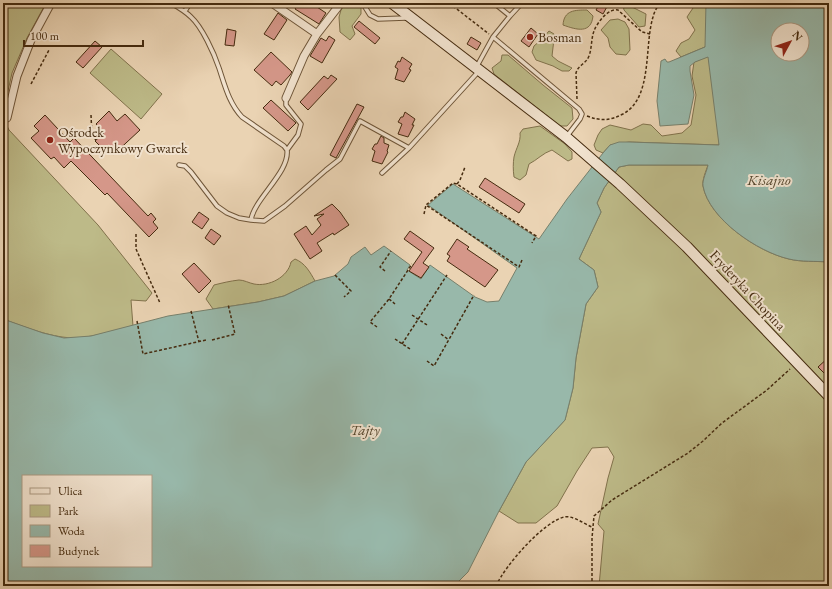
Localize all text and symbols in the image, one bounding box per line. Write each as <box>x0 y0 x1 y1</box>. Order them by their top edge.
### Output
scale bar <box>24 22 143 48</box>
north arrow <box>770 22 810 62</box>
text: 100 m <box>30 28 60 44</box>
place label: Bosman <box>538 28 582 46</box>
text: N <box>789 28 806 44</box>
marker: Bosman <box>525 32 535 42</box>
place label: Ośrodek Wypoczynkowy Gwarek <box>58 123 188 157</box>
marker: Ośrodek Wypoczynkowy Gwarek <box>45 135 55 145</box>
water label: Kisajno <box>746 170 791 189</box>
street label: Fryderyka Chopina <box>706 246 790 334</box>
water label: Tajty <box>350 420 380 439</box>
legend <box>22 475 152 567</box>
text: Ulica <box>58 483 82 499</box>
text: Park <box>58 503 79 519</box>
text: Woda <box>58 523 85 539</box>
text: Budynek <box>58 543 100 559</box>

